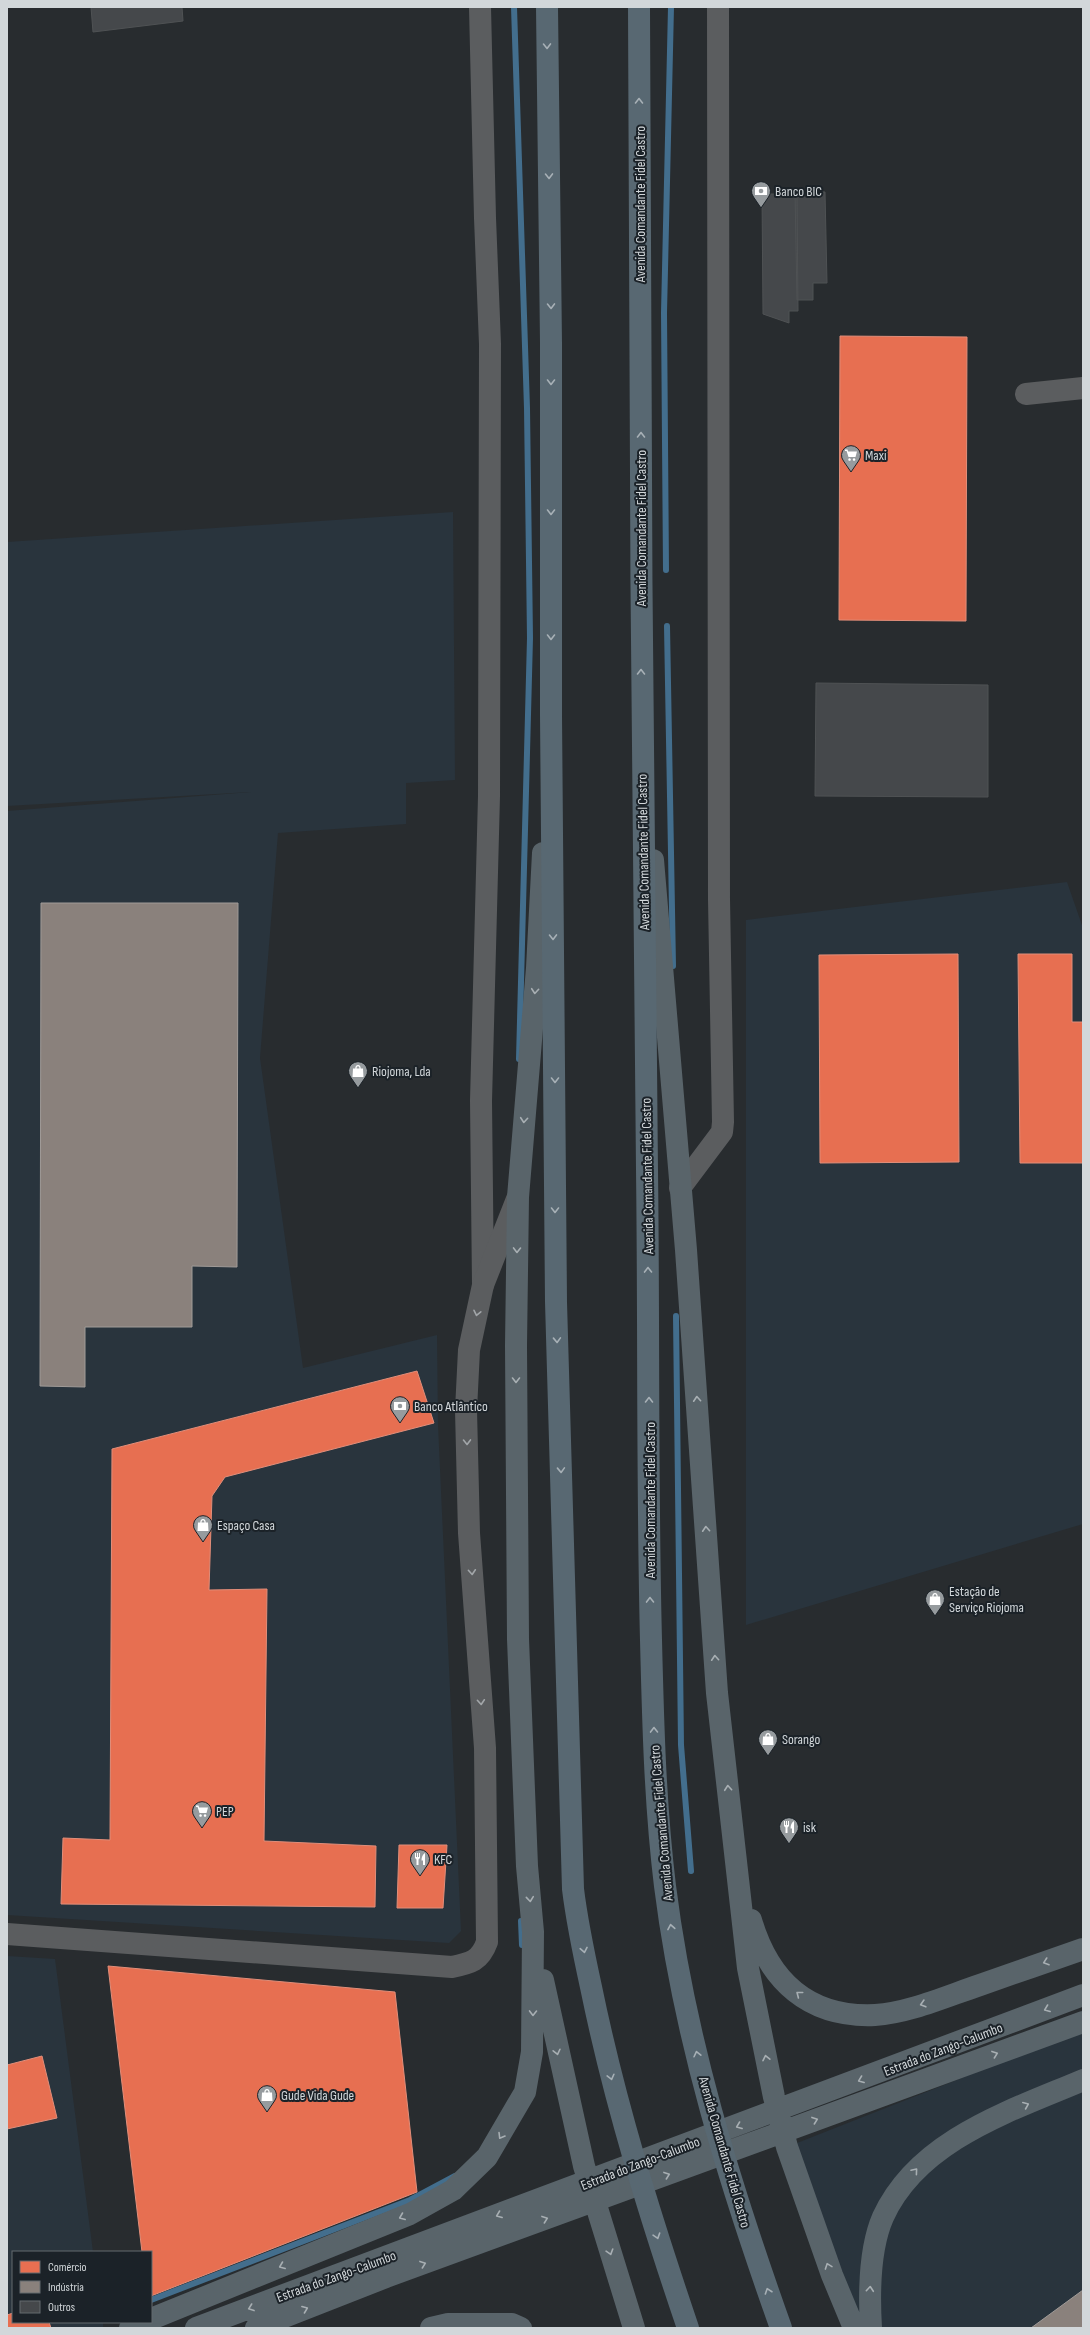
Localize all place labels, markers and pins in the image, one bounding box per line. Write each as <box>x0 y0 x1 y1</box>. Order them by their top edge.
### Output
bank icon: Banco BIC <box>750 180 772 208</box>
place label: Banco BIC <box>775 183 822 200</box>
supermarket icon: Maxi <box>840 444 862 472</box>
place label: Maxi <box>865 447 887 464</box>
shop icon: Riojoma, Lda <box>347 1060 369 1088</box>
place label: Riojoma, Lda <box>372 1063 431 1080</box>
bank icon: Banco Atlântico <box>389 1395 411 1423</box>
place label: Banco Atlântico <box>414 1398 488 1415</box>
shop icon: Espaço Casa <box>192 1514 214 1542</box>
place label: Espaço Casa <box>217 1517 275 1534</box>
place label: Estação de Serviço Riojoma <box>949 1583 1024 1616</box>
shop icon: Estação de Serviço Riojoma <box>924 1588 946 1616</box>
shop icon: Sorango <box>757 1728 779 1756</box>
place label: Sorango <box>782 1731 821 1748</box>
supermarket icon: PEP <box>191 1800 213 1828</box>
place label: PEP <box>216 1803 234 1820</box>
restaurant icon: isk <box>778 1816 800 1844</box>
place label: isk <box>803 1819 817 1836</box>
restaurant icon: KFC <box>409 1848 431 1876</box>
place label: KFC <box>434 1851 453 1868</box>
shop icon: Gude Vida Gude <box>256 2084 278 2112</box>
place label: Gude Vida Gude <box>281 2087 354 2104</box>

